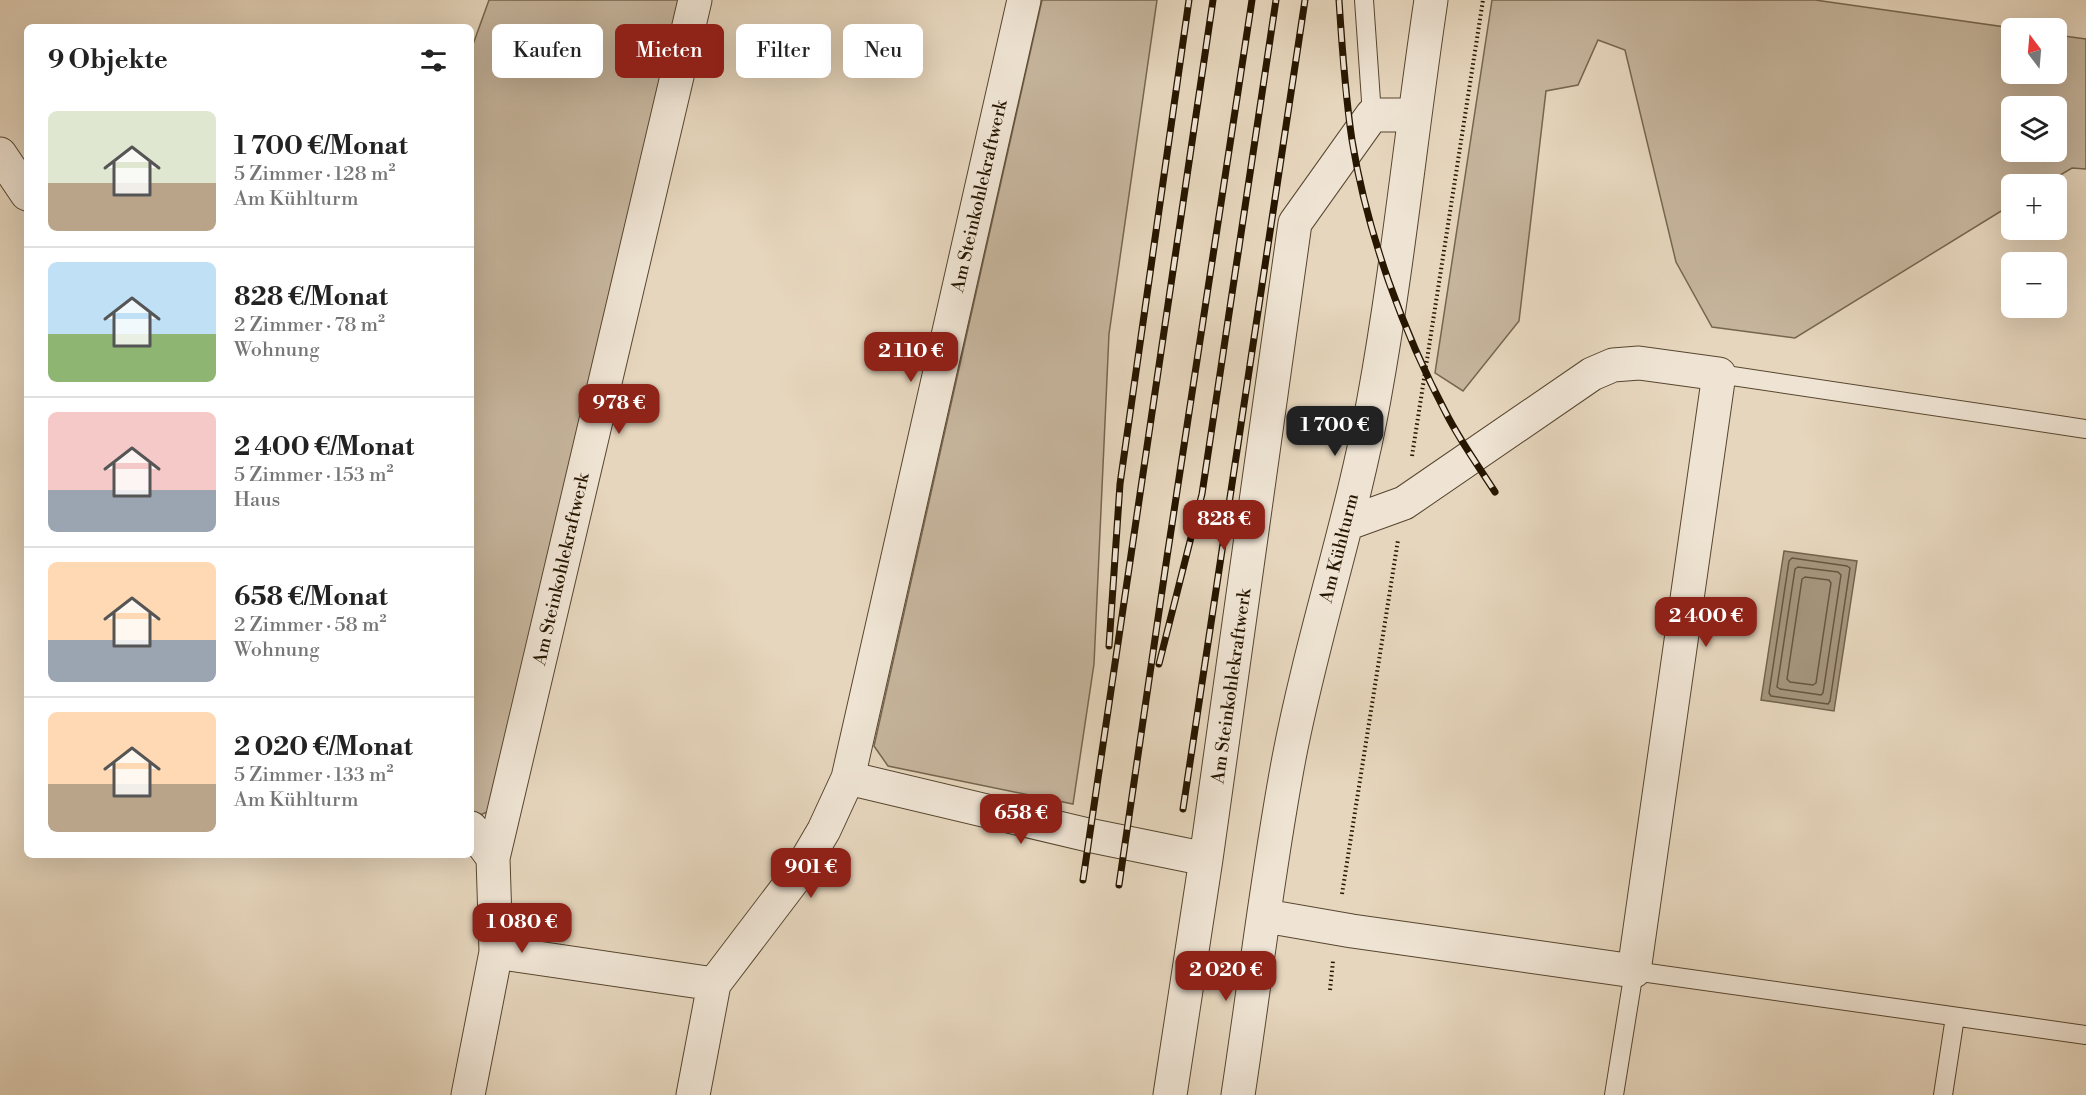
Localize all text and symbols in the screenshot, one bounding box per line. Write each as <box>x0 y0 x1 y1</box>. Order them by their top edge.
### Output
north arrow <box>2001 18 2067 84</box>
map controls <box>2001 18 2067 318</box>
chip: Kaufen <box>492 24 603 78</box>
chip: Mieten <box>615 24 724 78</box>
chip: Filter <box>736 24 831 78</box>
chip: Neu <box>843 24 923 78</box>
text: 9 Objekte <box>48 44 168 76</box>
icon: filters <box>417 44 450 77</box>
street label: Am Steinkohlekraftwerk <box>946 96 1013 295</box>
button: layers <box>2001 96 2067 162</box>
text: 1 700 €/Monat <box>234 130 408 162</box>
icon: home <box>96 135 168 207</box>
text: 5 Zimmer · 128 m² <box>234 162 395 187</box>
button: + <box>2001 174 2067 240</box>
text: Am Kühlturm <box>234 187 359 212</box>
button: − <box>2001 252 2067 318</box>
text: 828 €/Monat <box>234 281 388 313</box>
icon: home <box>96 286 168 358</box>
text: 2 Zimmer · 78 m² <box>234 313 385 338</box>
pin: 2 110 € <box>856 332 966 383</box>
text: Wohnung <box>234 338 320 363</box>
text: 2 110 € <box>878 339 944 364</box>
pin: 978 € <box>577 384 661 435</box>
text: 978 € <box>592 391 646 416</box>
pin: 1 700 € <box>1280 406 1390 457</box>
text: 1 700 € <box>1300 413 1370 438</box>
text: 2 400 €/Monat <box>234 431 414 463</box>
icon: home <box>96 436 168 508</box>
text: 5 Zimmer · 153 m² <box>234 463 393 488</box>
street label: Am Steinkohlekraftwerk <box>528 469 595 668</box>
text: Haus <box>234 488 280 513</box>
street label: Am Kühlturm <box>1315 491 1364 606</box>
pin: 828 € <box>1182 500 1266 551</box>
text: 828 € <box>1197 507 1251 532</box>
text: 658 €/Monat <box>234 581 388 613</box>
icon: home <box>96 586 168 658</box>
street label: Am Steinkohlekraftwerk <box>1206 586 1257 786</box>
pin: 2 400 € <box>1651 597 1761 648</box>
text: 2 400 € <box>1669 604 1743 629</box>
text: 2 Zimmer · 58 m² <box>234 613 386 638</box>
text: Wohnung <box>234 638 320 663</box>
text: 2 020 €/Monat <box>234 731 413 763</box>
icon: home <box>96 736 168 808</box>
text: 5 Zimmer · 133 m² <box>234 763 393 788</box>
text: Am Kühlturm <box>234 788 359 813</box>
pin: 658 € <box>979 794 1063 845</box>
text: 658 € <box>994 801 1048 826</box>
pin: 901 € <box>769 848 853 899</box>
text: 901 € <box>785 855 837 880</box>
pin: 1 080 € <box>467 903 577 954</box>
text: 1 080 € <box>487 910 557 935</box>
pin: 2 020 € <box>1171 951 1281 1002</box>
text: 2 020 € <box>1189 958 1263 983</box>

